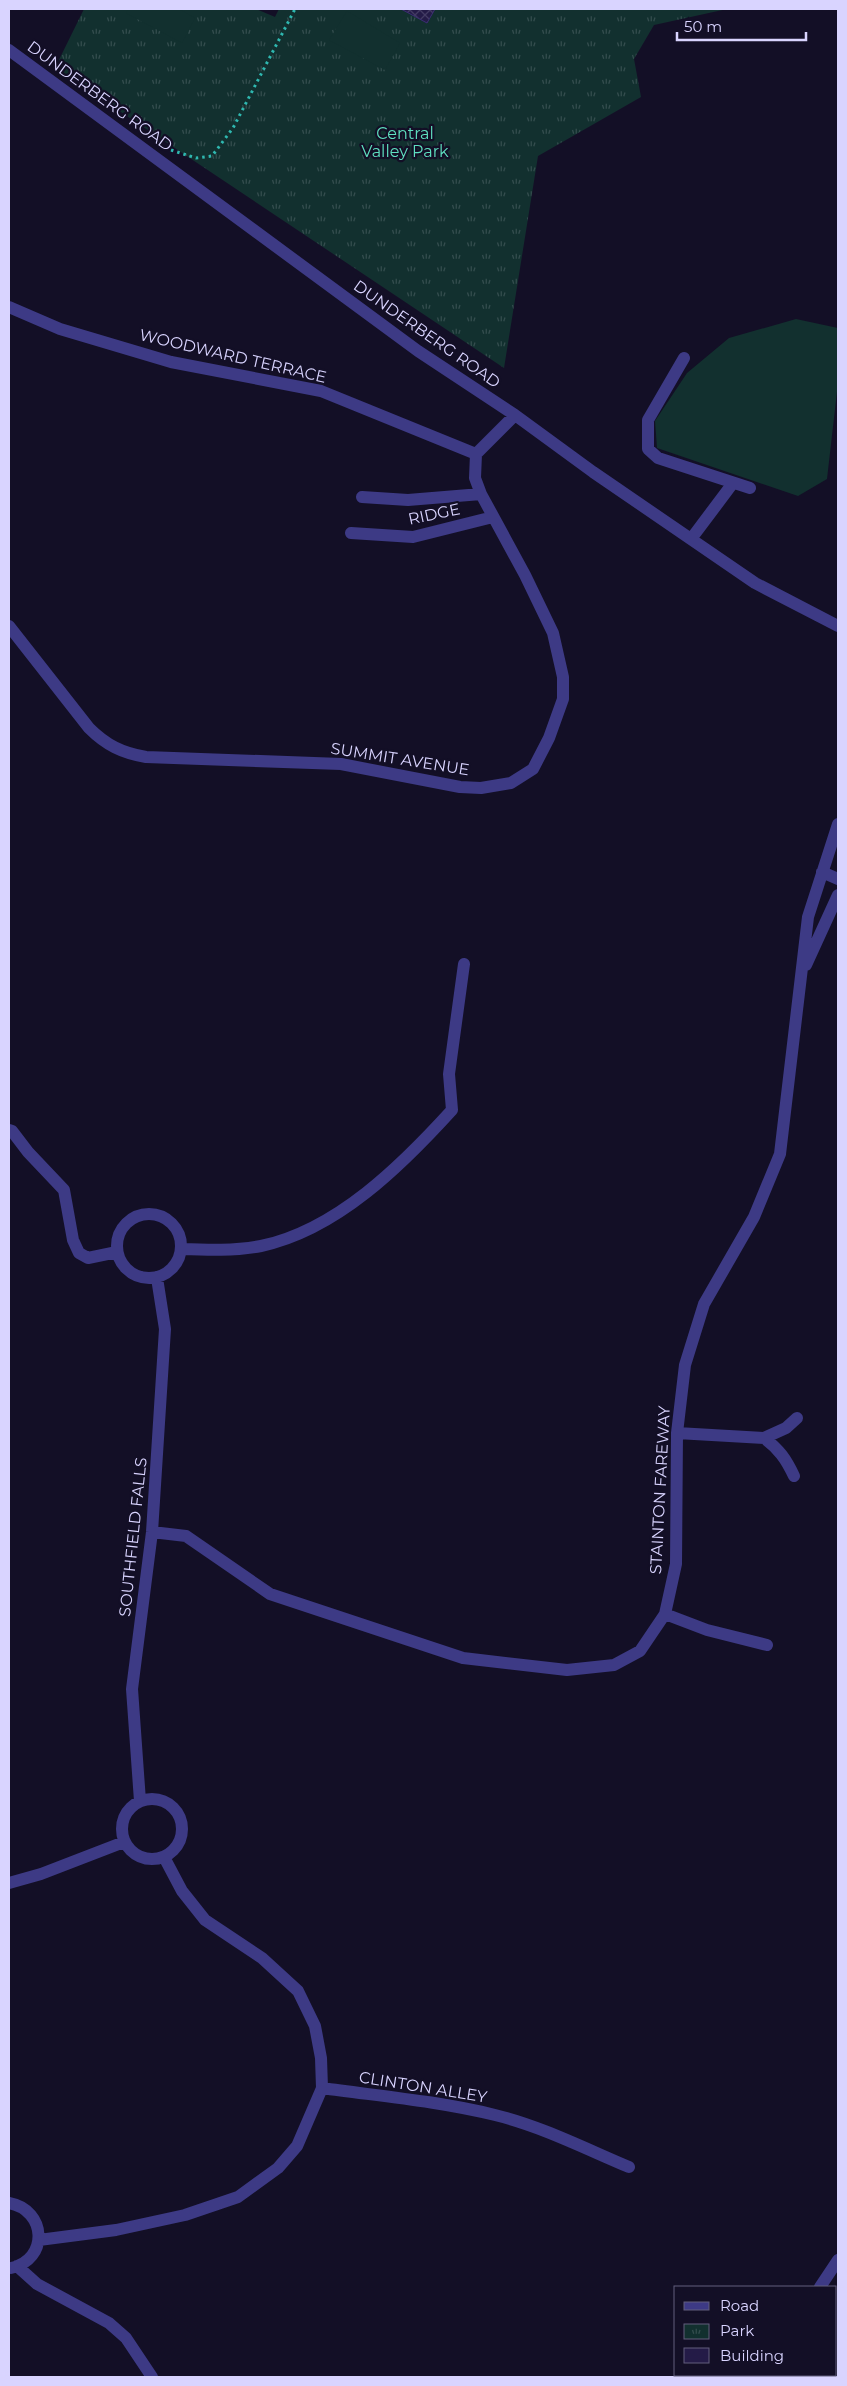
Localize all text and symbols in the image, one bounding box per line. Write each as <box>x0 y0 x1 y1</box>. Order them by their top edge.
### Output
scale bar <box>677 10 806 42</box>
text: 50 m <box>684 17 722 36</box>
street label: DUNDERBERG ROAD <box>24 37 176 155</box>
park label: Central Valley Park <box>361 124 449 161</box>
street label: DUNDERBERG ROAD <box>350 276 504 392</box>
street label: WOODWARD TERRACE <box>138 325 328 387</box>
street label: RIDGE <box>406 499 462 529</box>
street label: SUMMIT AVENUE <box>329 739 471 779</box>
street label: STAINTON FAREWAY <box>646 1405 674 1575</box>
street label: SOUTHFIELD FALLS <box>115 1456 151 1618</box>
street label: CLINTON ALLEY <box>358 2068 489 2107</box>
legend <box>674 2286 837 2376</box>
text: Road <box>720 2296 759 2315</box>
text: Park <box>720 2321 754 2340</box>
text: Building <box>720 2346 784 2365</box>

